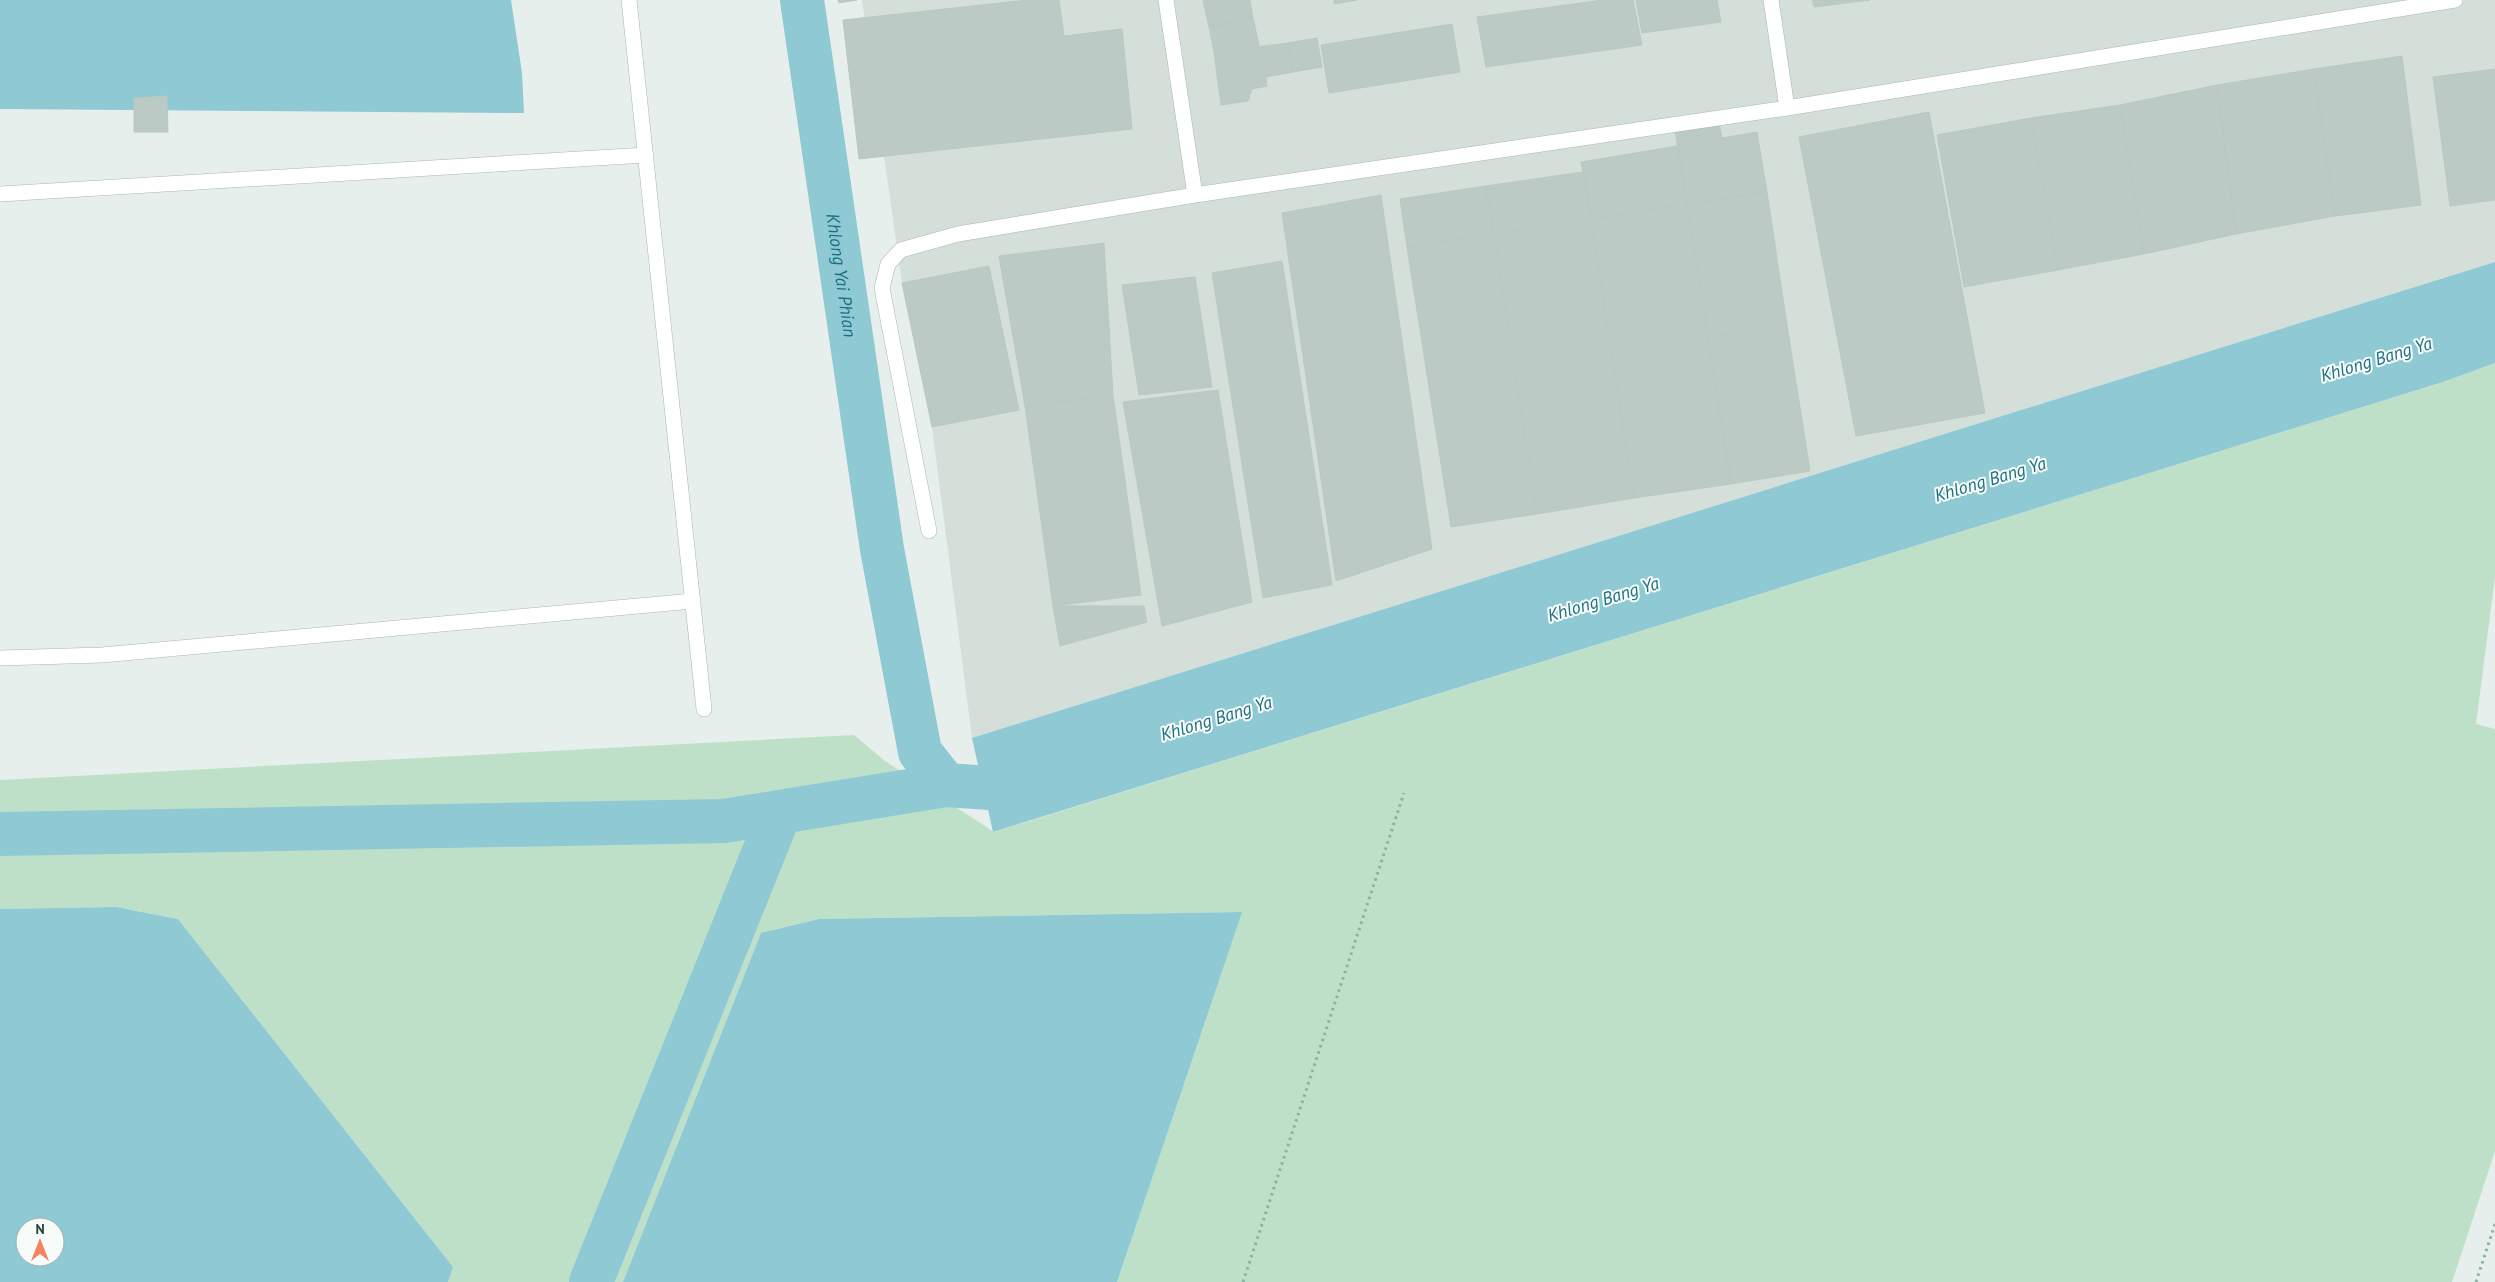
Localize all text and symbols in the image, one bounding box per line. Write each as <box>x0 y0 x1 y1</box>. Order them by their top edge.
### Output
water label: Khlong Yai Phian <box>822 212 862 339</box>
water label: Khlong Bang Ya <box>2317 331 2435 387</box>
water label: Khlong Bang Ya <box>1931 451 2049 507</box>
water label: Khlong Bang Ya <box>1544 571 1662 627</box>
water label: Khlong Bang Ya <box>1157 690 1275 746</box>
north arrow <box>15 1217 65 1267</box>
text: N <box>35 1220 45 1238</box>

